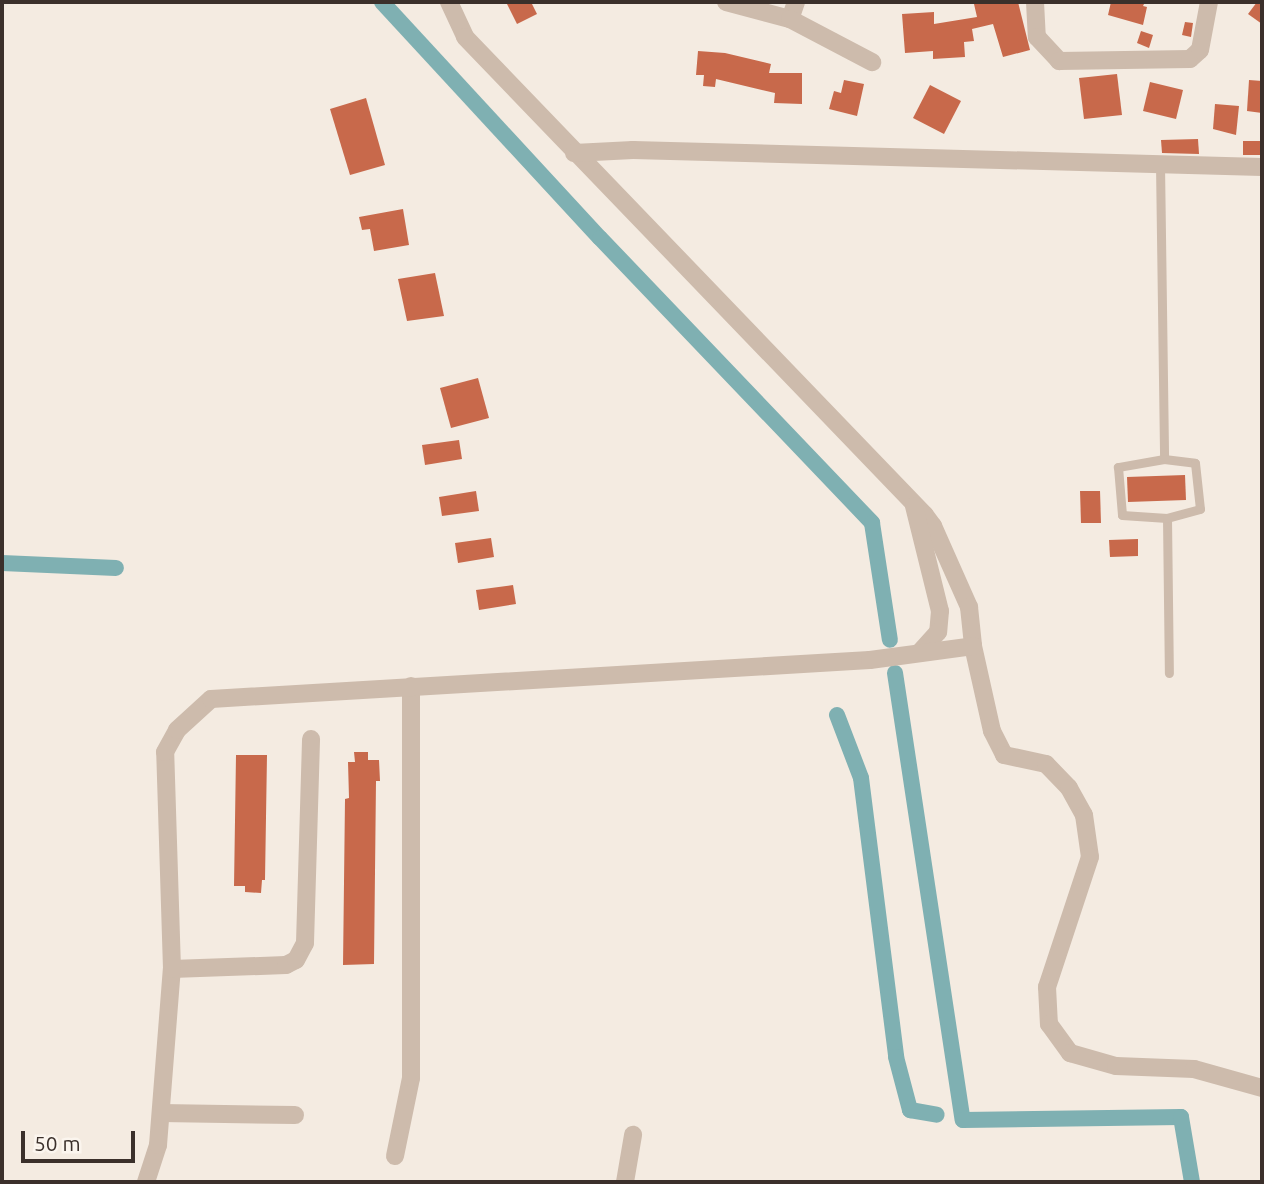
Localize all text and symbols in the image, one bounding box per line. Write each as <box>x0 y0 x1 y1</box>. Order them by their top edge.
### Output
scale bar <box>24 1118 138 1162</box>
text: 50 m <box>34 1131 81 1155</box>

